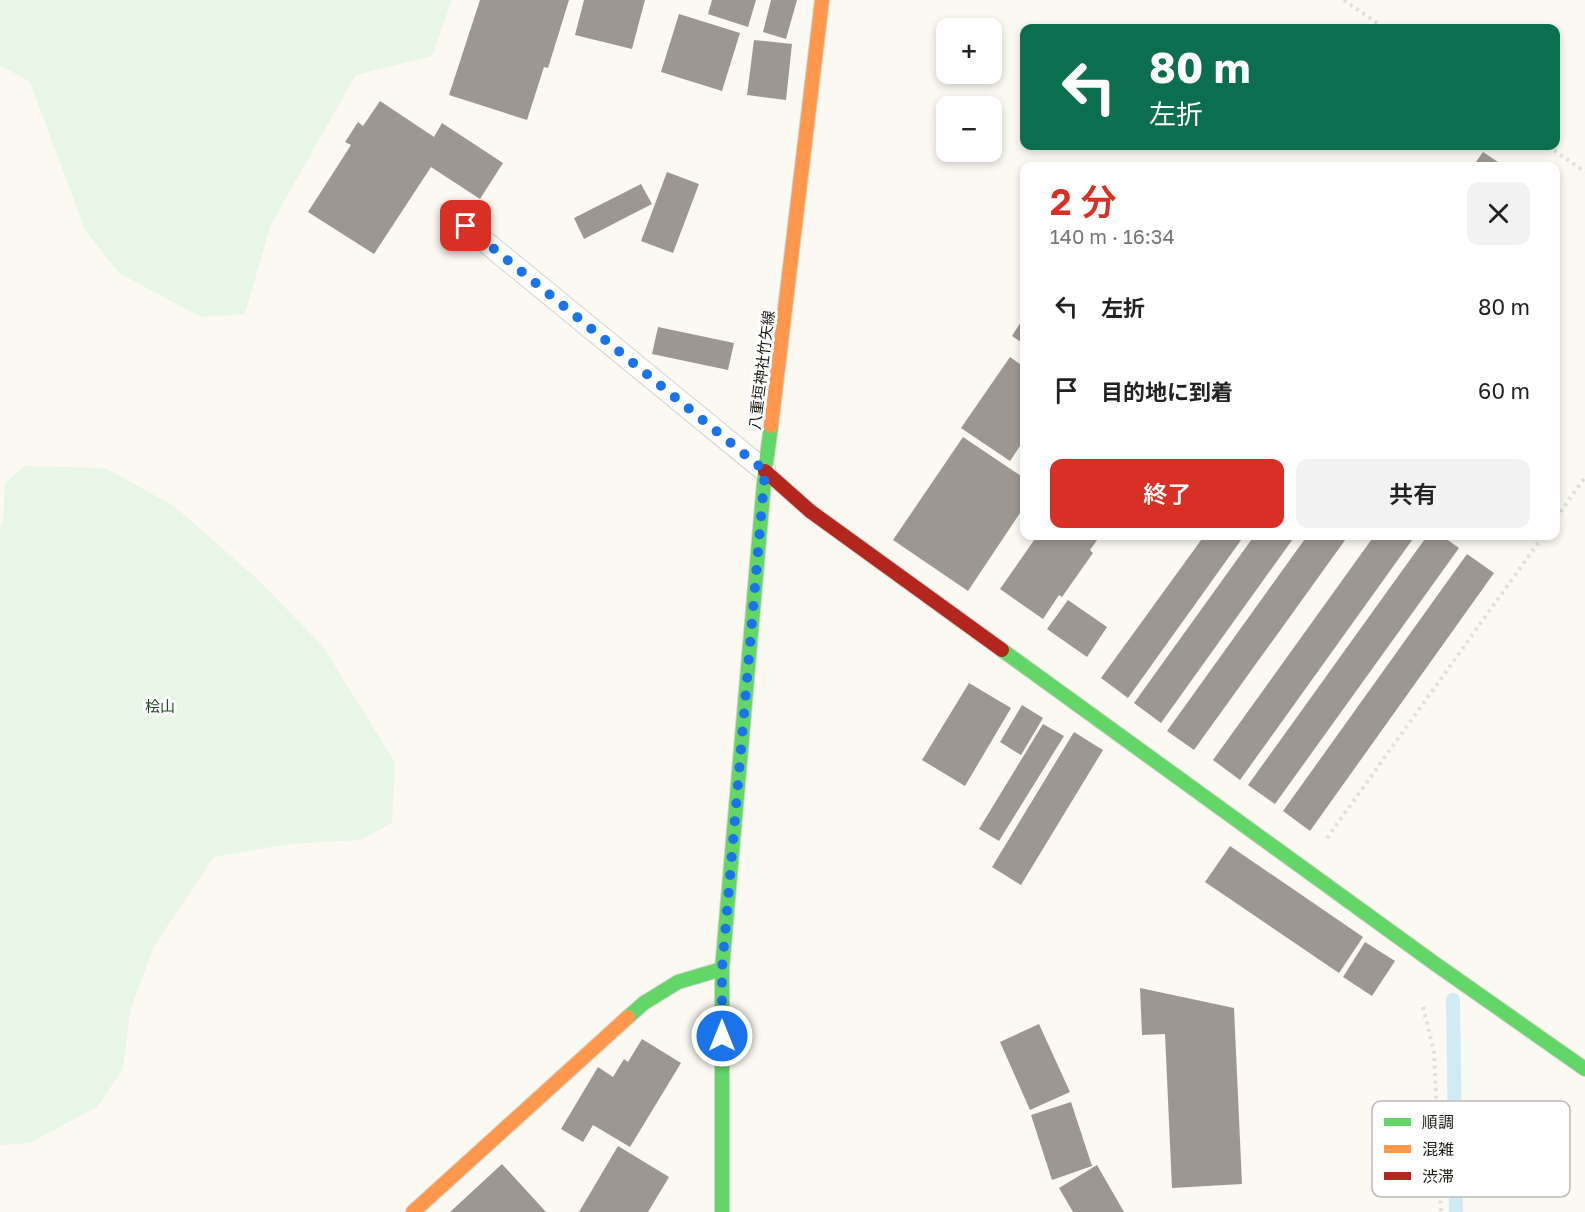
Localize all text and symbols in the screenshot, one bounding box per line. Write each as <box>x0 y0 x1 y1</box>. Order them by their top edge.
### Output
map controls <box>936 18 1002 162</box>
button: + <box>936 18 1002 84</box>
text: 80 m <box>1149 42 1250 92</box>
icon: left <box>1050 48 1128 126</box>
button: − <box>936 96 1002 162</box>
text: 左折 <box>1149 98 1203 130</box>
text: 2 分 <box>1050 180 1117 223</box>
button: close <box>1467 182 1530 245</box>
pin <box>440 200 491 251</box>
icon: arrive <box>449 209 482 242</box>
text: 140 m · 16:34 <box>1050 224 1175 248</box>
icon: left <box>1050 290 1083 323</box>
text: 80 m <box>1478 293 1530 320</box>
text: 左折 <box>1101 294 1145 321</box>
street label: 八重垣神社竹矢線 <box>745 309 777 431</box>
icon: arrive <box>1050 374 1083 407</box>
text: 60 m <box>1478 377 1530 404</box>
text: 目的地に到着 <box>1101 378 1233 405</box>
button: 終了 <box>1050 459 1284 528</box>
button: 共有 <box>1296 459 1530 528</box>
park label: 桧山 <box>145 697 175 715</box>
position arrow <box>690 1004 754 1068</box>
legend <box>1372 1101 1570 1197</box>
text: 順調 <box>1422 1112 1454 1132</box>
text: 混雑 <box>1422 1139 1454 1159</box>
text: 渋滞 <box>1422 1166 1454 1186</box>

